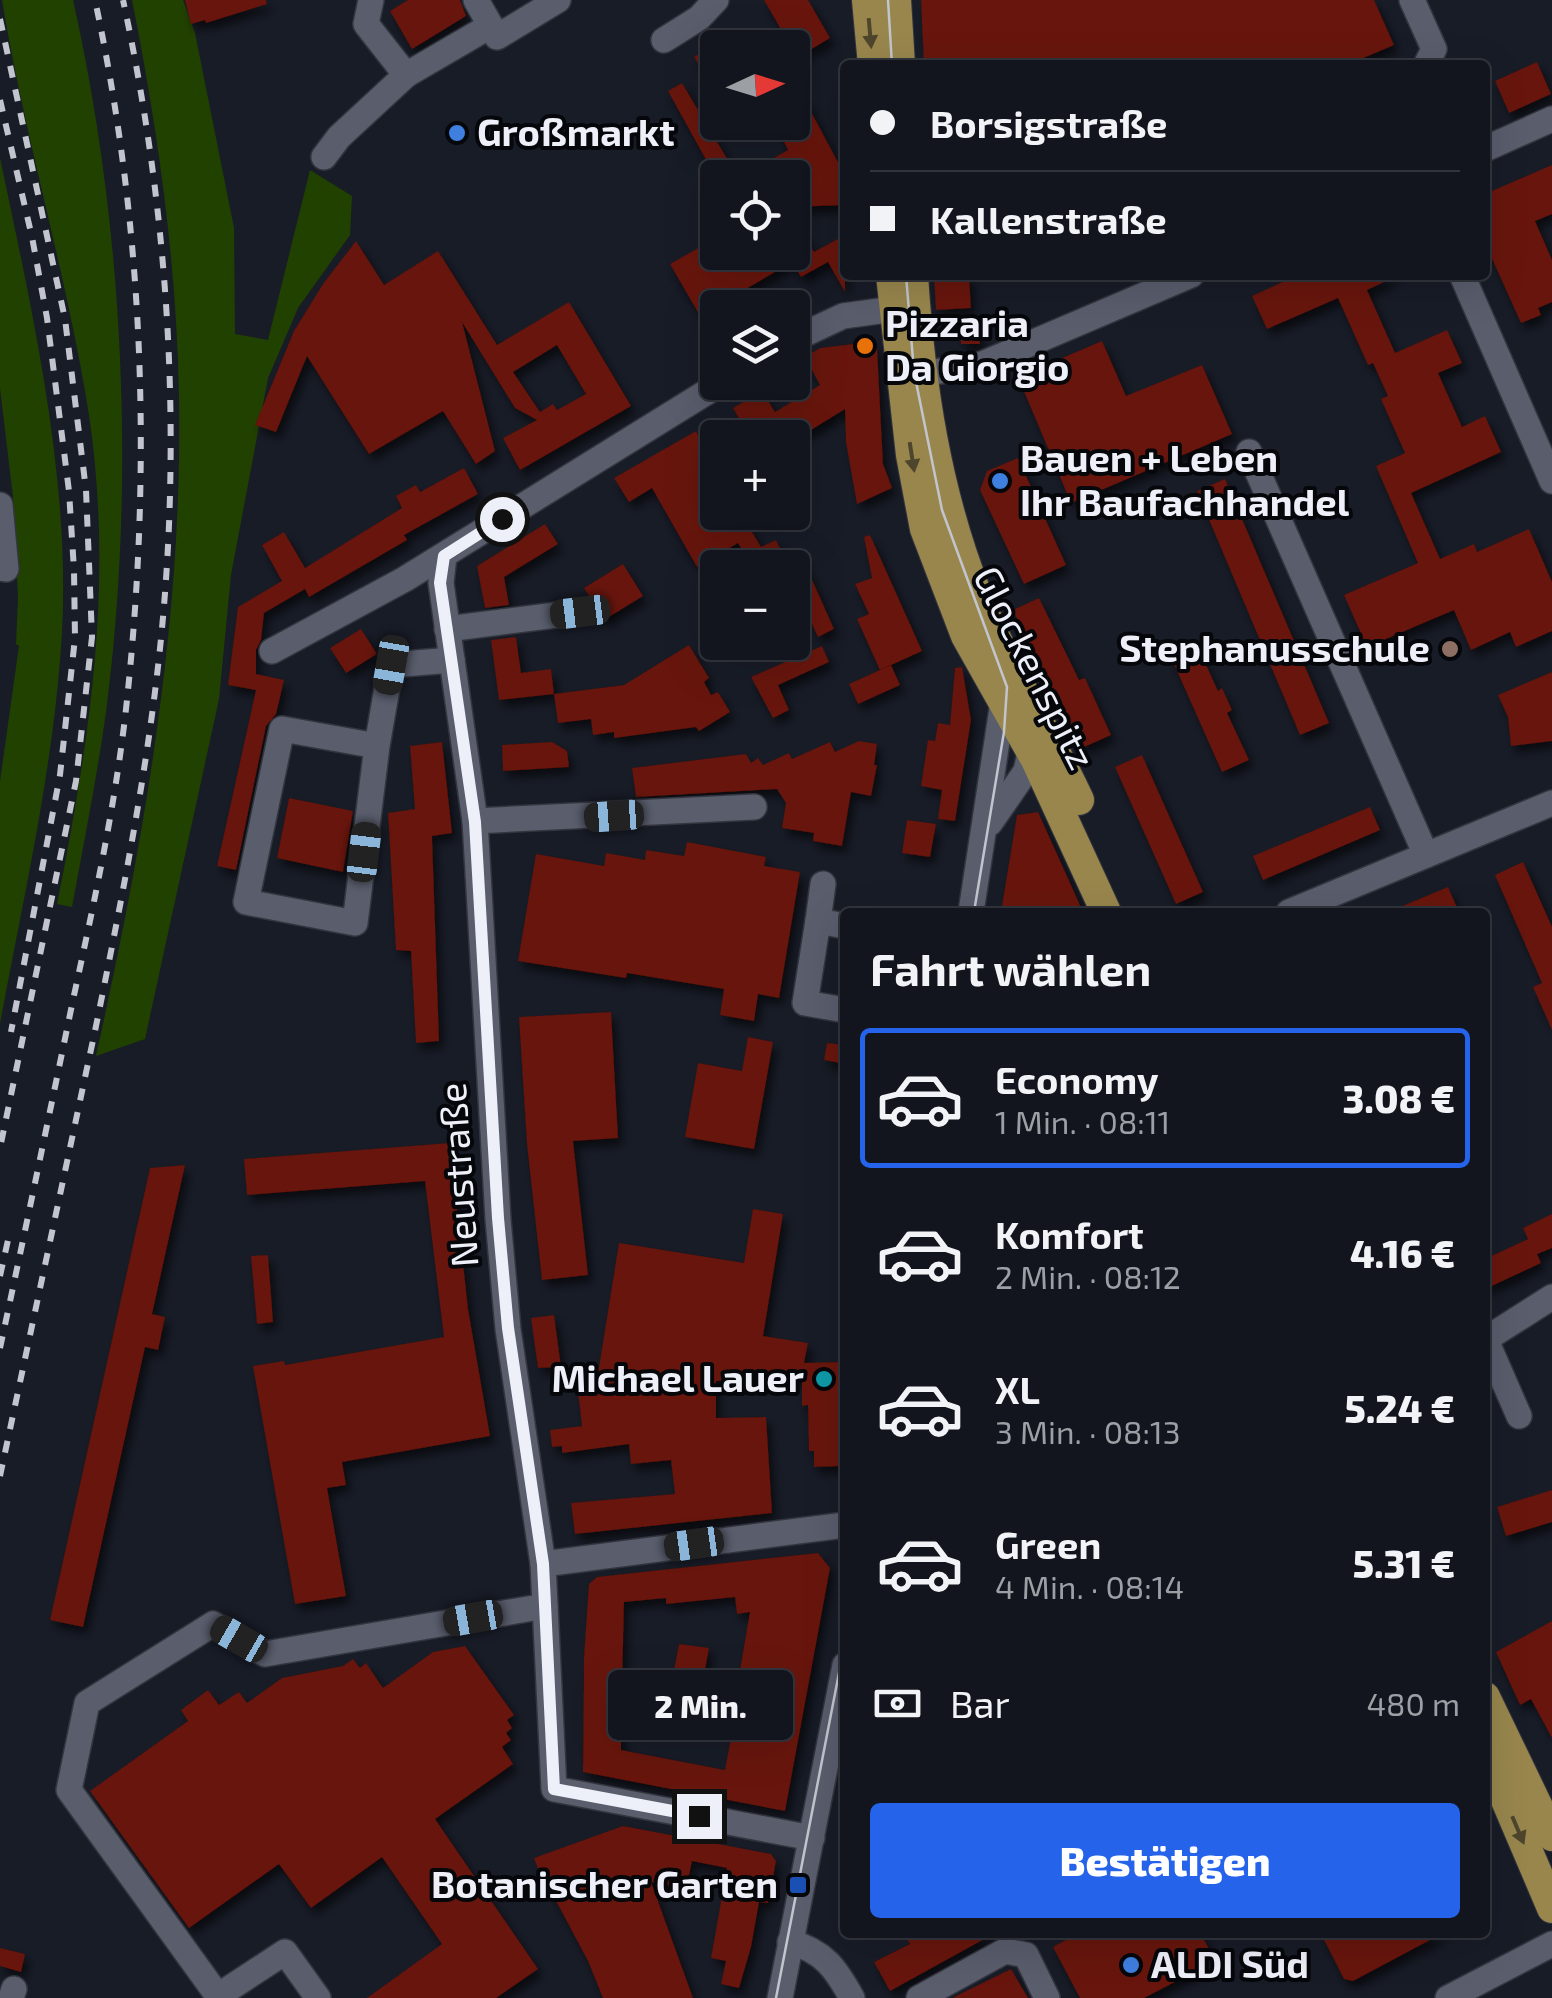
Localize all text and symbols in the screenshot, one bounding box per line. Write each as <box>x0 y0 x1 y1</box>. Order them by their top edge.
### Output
one-way arrow <box>863 17 879 49</box>
north arrow <box>700 30 810 140</box>
map controls <box>700 30 810 660</box>
text: Borsigstraße <box>930 100 1168 146</box>
place label: Großmarkt <box>477 108 675 154</box>
marker: Großmarkt <box>446 122 468 144</box>
button: locate <box>700 160 810 270</box>
text: Kallenstraße <box>930 196 1167 242</box>
button: layers <box>700 290 810 400</box>
place label: Pizzaria Da Giorgio <box>885 299 1070 389</box>
marker: Pizzaria Da Giorgio <box>854 335 876 357</box>
button: + <box>700 420 810 530</box>
place label: Bauen + Leben Ihr Baufachhandel <box>1020 434 1350 524</box>
one-way arrow <box>905 442 920 474</box>
marker: Bauen + Leben Ihr Baufachhandel <box>989 470 1011 492</box>
route start <box>480 497 525 542</box>
button: − <box>700 550 810 660</box>
street label: Glockenspitz <box>965 558 1106 776</box>
car <box>548 593 612 631</box>
place label: Stephanusschule <box>1119 624 1430 670</box>
car <box>371 633 411 697</box>
marker: Stephanusschule <box>1439 638 1461 660</box>
car <box>583 799 645 833</box>
car <box>345 820 383 884</box>
text: Fahrt wählen <box>870 941 1151 995</box>
icon: car <box>875 1053 965 1143</box>
text: Economy <box>995 1056 1159 1102</box>
text: 3.08 € <box>1343 1075 1455 1121</box>
street label: Neustraße <box>428 1081 486 1269</box>
text: 1 Min. · 08:11 <box>995 1102 1170 1140</box>
icon: car <box>875 1208 965 1298</box>
text: Komfort <box>995 1211 1144 1257</box>
text: 4.16 € <box>1350 1230 1455 1276</box>
text: 2 Min. · 08:12 <box>995 1257 1181 1295</box>
place label: Michael Lauer <box>551 1354 804 1400</box>
icon: car <box>875 1363 965 1453</box>
text: XL <box>995 1366 1040 1412</box>
marker: Michael Lauer <box>813 1368 835 1390</box>
text: 5.24 € <box>1344 1385 1455 1431</box>
text: 3 Min. · 08:13 <box>995 1412 1180 1450</box>
icon: car <box>875 1518 965 1608</box>
text: Green <box>995 1521 1101 1567</box>
car <box>662 1525 726 1563</box>
text: 5.31 € <box>1353 1540 1455 1586</box>
text: 4 Min. · 08:14 <box>995 1567 1184 1605</box>
car <box>441 1598 505 1638</box>
car <box>206 1611 272 1667</box>
callout: 2 Min. <box>606 1671 792 1741</box>
icon: cash <box>870 1676 925 1731</box>
text: Bar <box>950 1680 1010 1726</box>
text: 480 m <box>1366 1684 1460 1722</box>
text: 2 Min. <box>654 1686 747 1724</box>
route end <box>677 1794 722 1839</box>
button: Bestätigen <box>870 1803 1460 1918</box>
one-way arrow <box>1511 1815 1527 1845</box>
place label: Botanischer Garten <box>431 1860 778 1906</box>
marker: Botanischer Garten <box>787 1874 809 1896</box>
place label: ALDI Süd <box>1151 1940 1309 1986</box>
marker: ALDI Süd <box>1120 1954 1142 1976</box>

